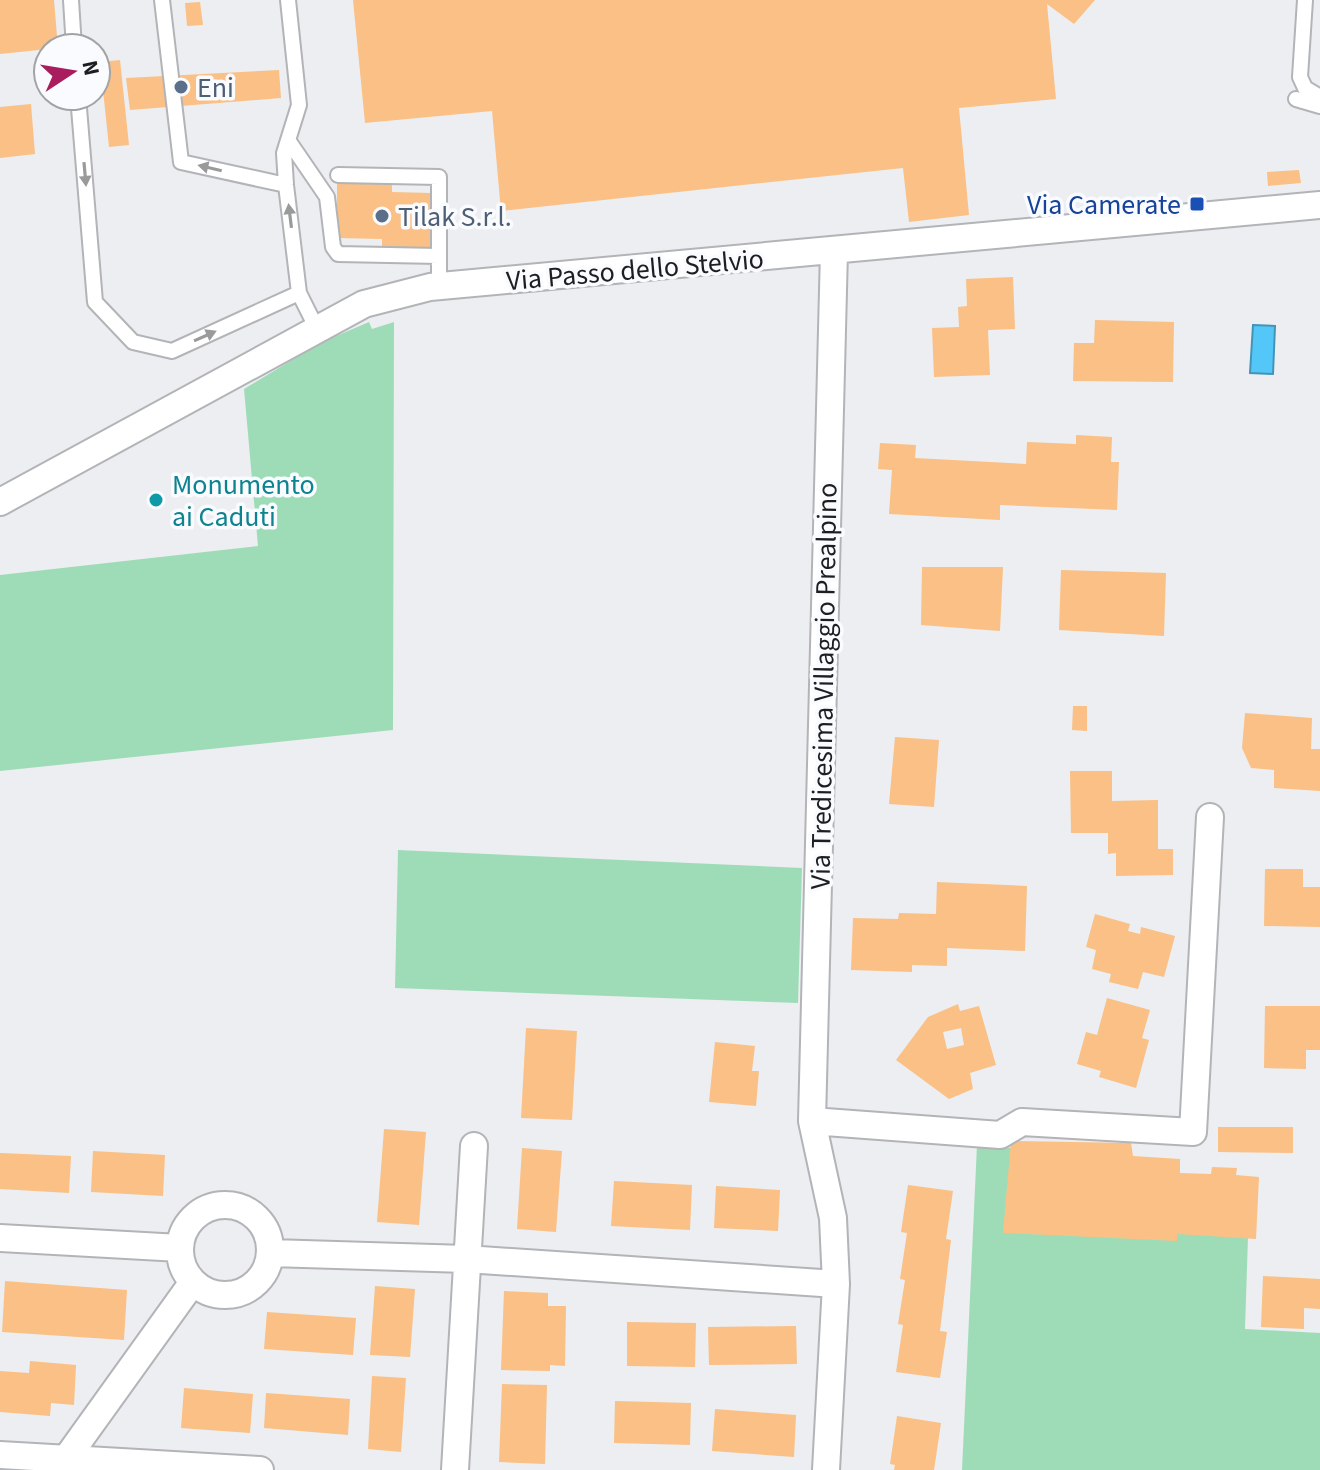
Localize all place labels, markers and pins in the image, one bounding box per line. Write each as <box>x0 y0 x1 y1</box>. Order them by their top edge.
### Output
place label: Eni <box>197 68 234 108</box>
marker: Eni <box>172 78 190 96</box>
place label: Via Camerate <box>1027 185 1181 225</box>
marker: Via Camerate <box>1188 195 1206 213</box>
place label: Tilak S.r.l. <box>398 197 512 237</box>
marker: Tilak S.r.l. <box>373 207 391 225</box>
place label: Monumento ai Caduti <box>172 465 315 537</box>
marker: Monumento ai Caduti <box>147 491 165 509</box>

